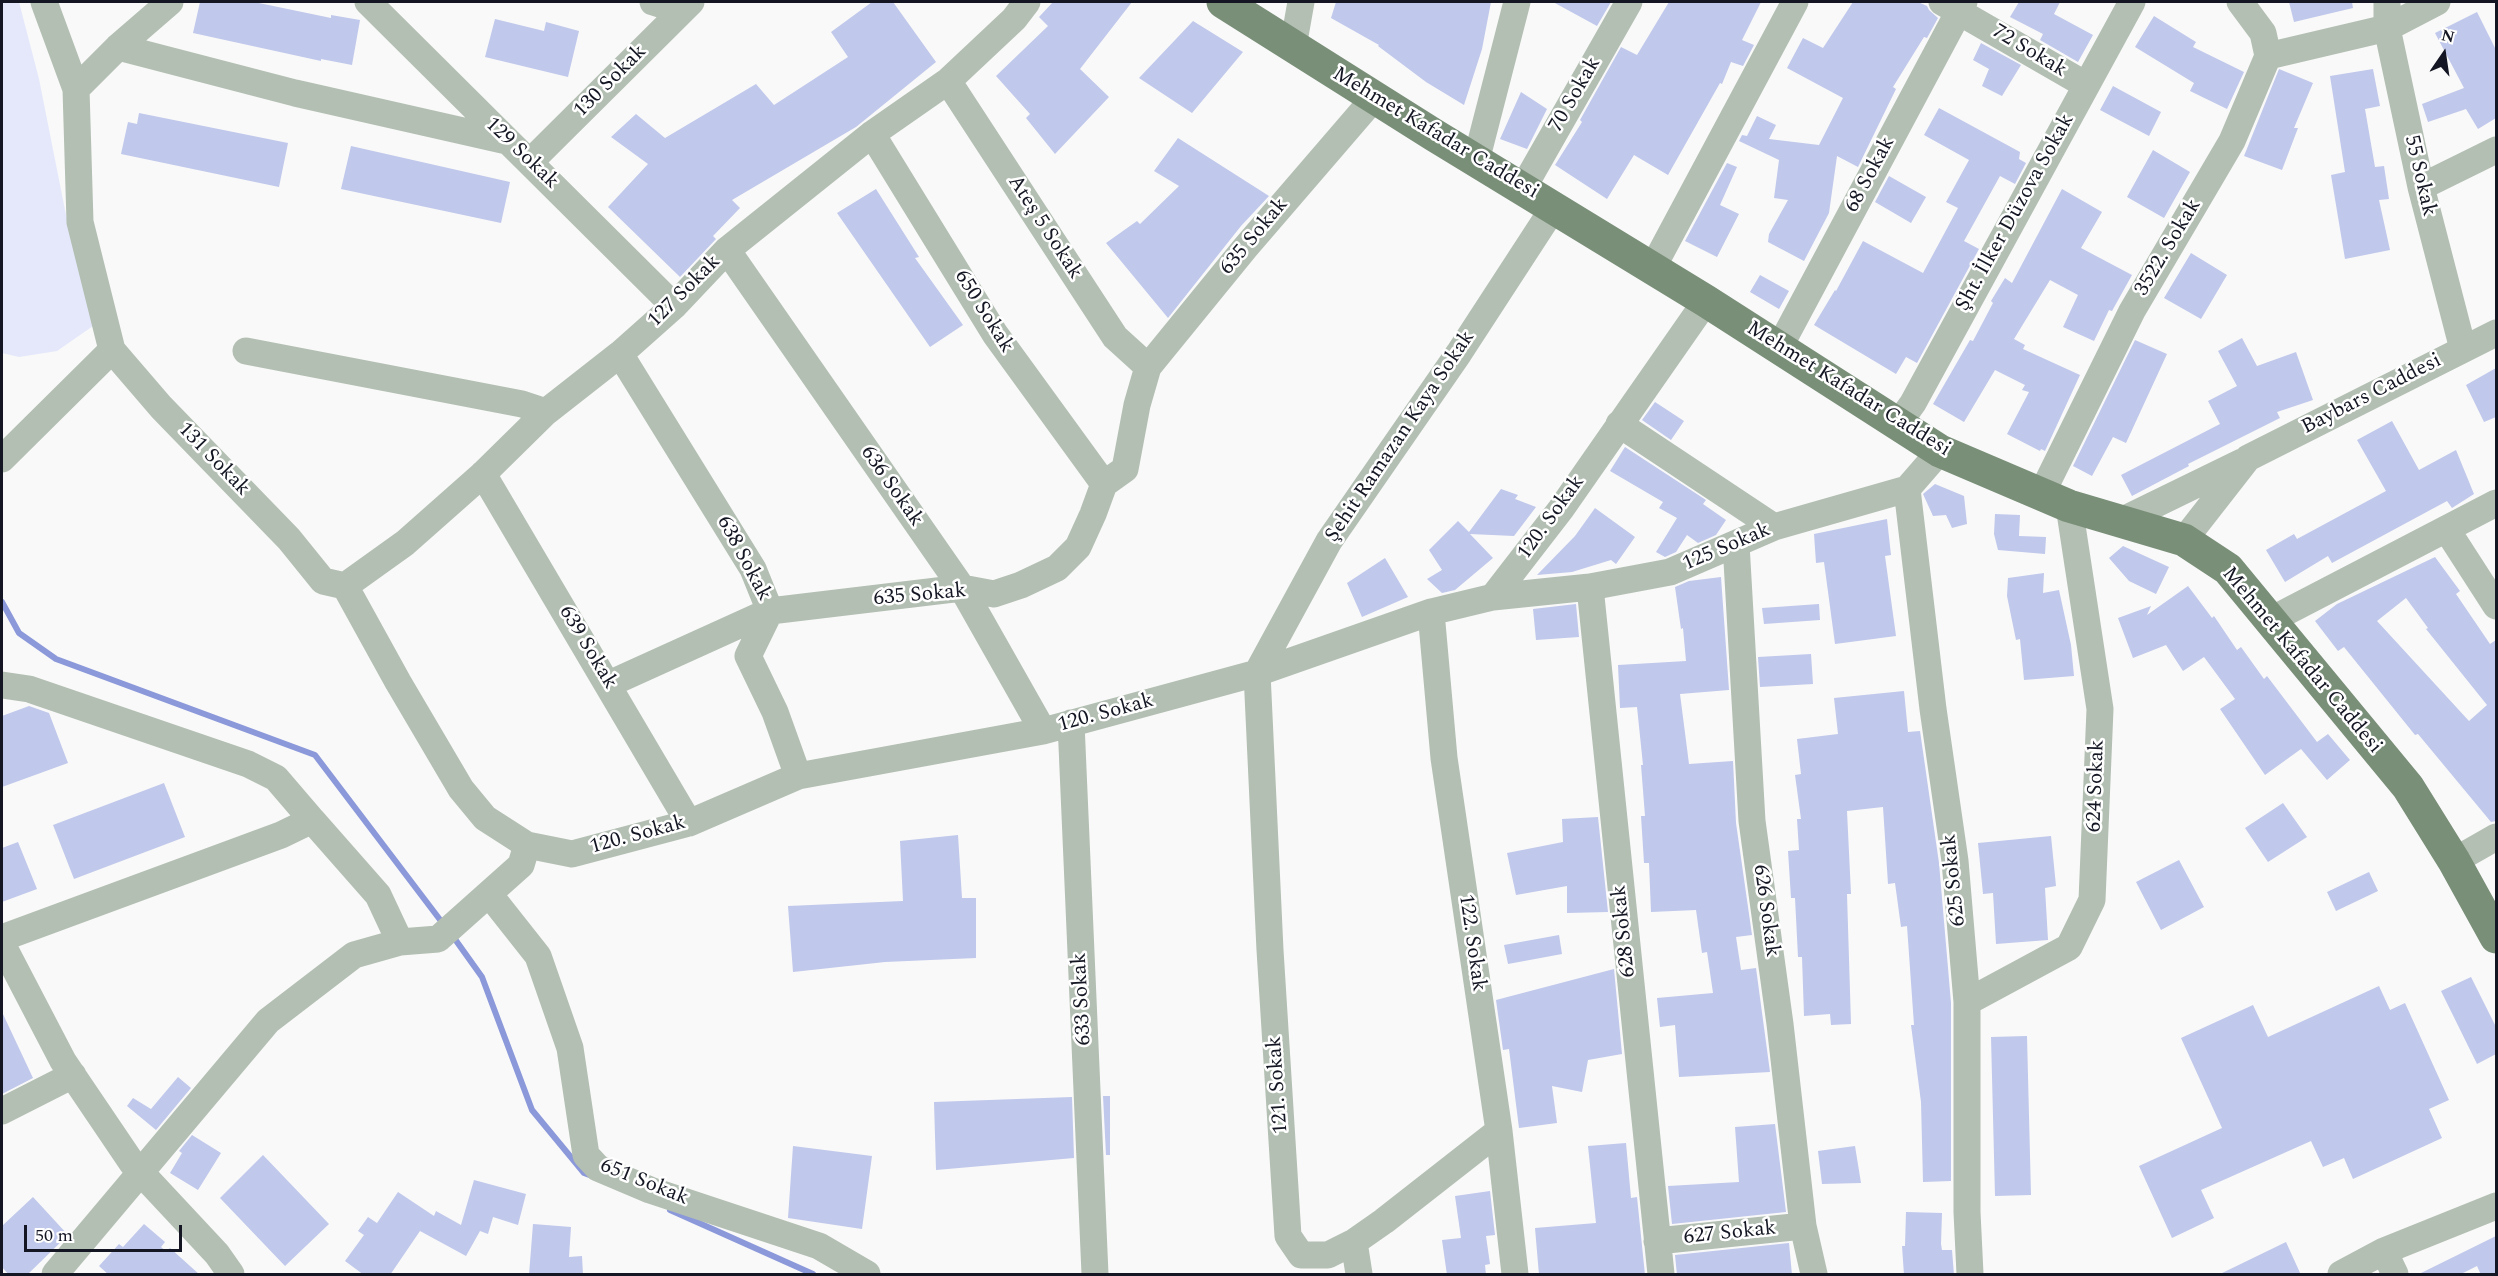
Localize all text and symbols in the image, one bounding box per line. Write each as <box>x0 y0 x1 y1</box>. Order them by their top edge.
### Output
street label: 72 Sokak <box>1987 20 2071 84</box>
text: N <box>2439 23 2457 50</box>
north arrow <box>2414 24 2474 84</box>
street label: 130 Sokak <box>569 40 653 124</box>
street label: 70 Sokak <box>1544 53 1608 137</box>
street label: Mehmet Kafadar Caddesi <box>1327 62 1543 206</box>
street label: Şht. İlker Düzova Sokak <box>1951 110 2081 316</box>
street label: 129 Sokak <box>479 113 563 195</box>
street label: 68 Sokak <box>1841 133 1901 217</box>
street label: 55 Sokak <box>2397 133 2441 219</box>
street label: Ateş 5 Sokak <box>1001 171 1087 285</box>
street label: 635 Sokak <box>1215 193 1295 281</box>
street label: 3522. Sokak <box>2130 195 2208 301</box>
street label: 127 Sokak <box>643 250 727 334</box>
street label: 650 Sokak <box>948 266 1018 358</box>
street label: Mehmet Kafadar Caddesi <box>1741 317 1955 463</box>
street label: Şehit Ramazan Kaya Sokak <box>1321 326 1481 548</box>
street label: Baybars Caddesi <box>2298 349 2446 441</box>
street label: 131 Sokak <box>172 418 254 502</box>
street label: 636 Sokak <box>854 442 928 532</box>
street label: 120. Sokak <box>1513 471 1591 565</box>
street label: 638 Sokak <box>710 512 776 606</box>
street label: 125 Sokak <box>1679 518 1775 578</box>
street label: Mehmet Kafadar Caddesi <box>2215 563 2387 759</box>
street label: 635 Sokak <box>873 579 967 613</box>
street label: 639 Sokak <box>552 602 622 694</box>
street label: 120. Sokak <box>1055 689 1157 739</box>
street label: 624 Sokak <box>2083 739 2111 833</box>
street label: 120. Sokak <box>587 811 689 861</box>
street label: 625 Sokak <box>1938 832 1972 928</box>
street label: 626 Sokak <box>1746 863 1784 959</box>
street label: 628 Sokak <box>1608 883 1642 979</box>
street label: 122. Sokak <box>1452 893 1490 993</box>
street label: 633 Sokak <box>1068 952 1098 1046</box>
street label: 121. Sokak <box>1263 1035 1295 1135</box>
street label: 651 Sokak <box>596 1154 692 1212</box>
scale bar <box>27 1213 184 1251</box>
street label: 627 Sokak <box>1682 1217 1778 1251</box>
text: 50 m <box>35 1222 73 1249</box>

